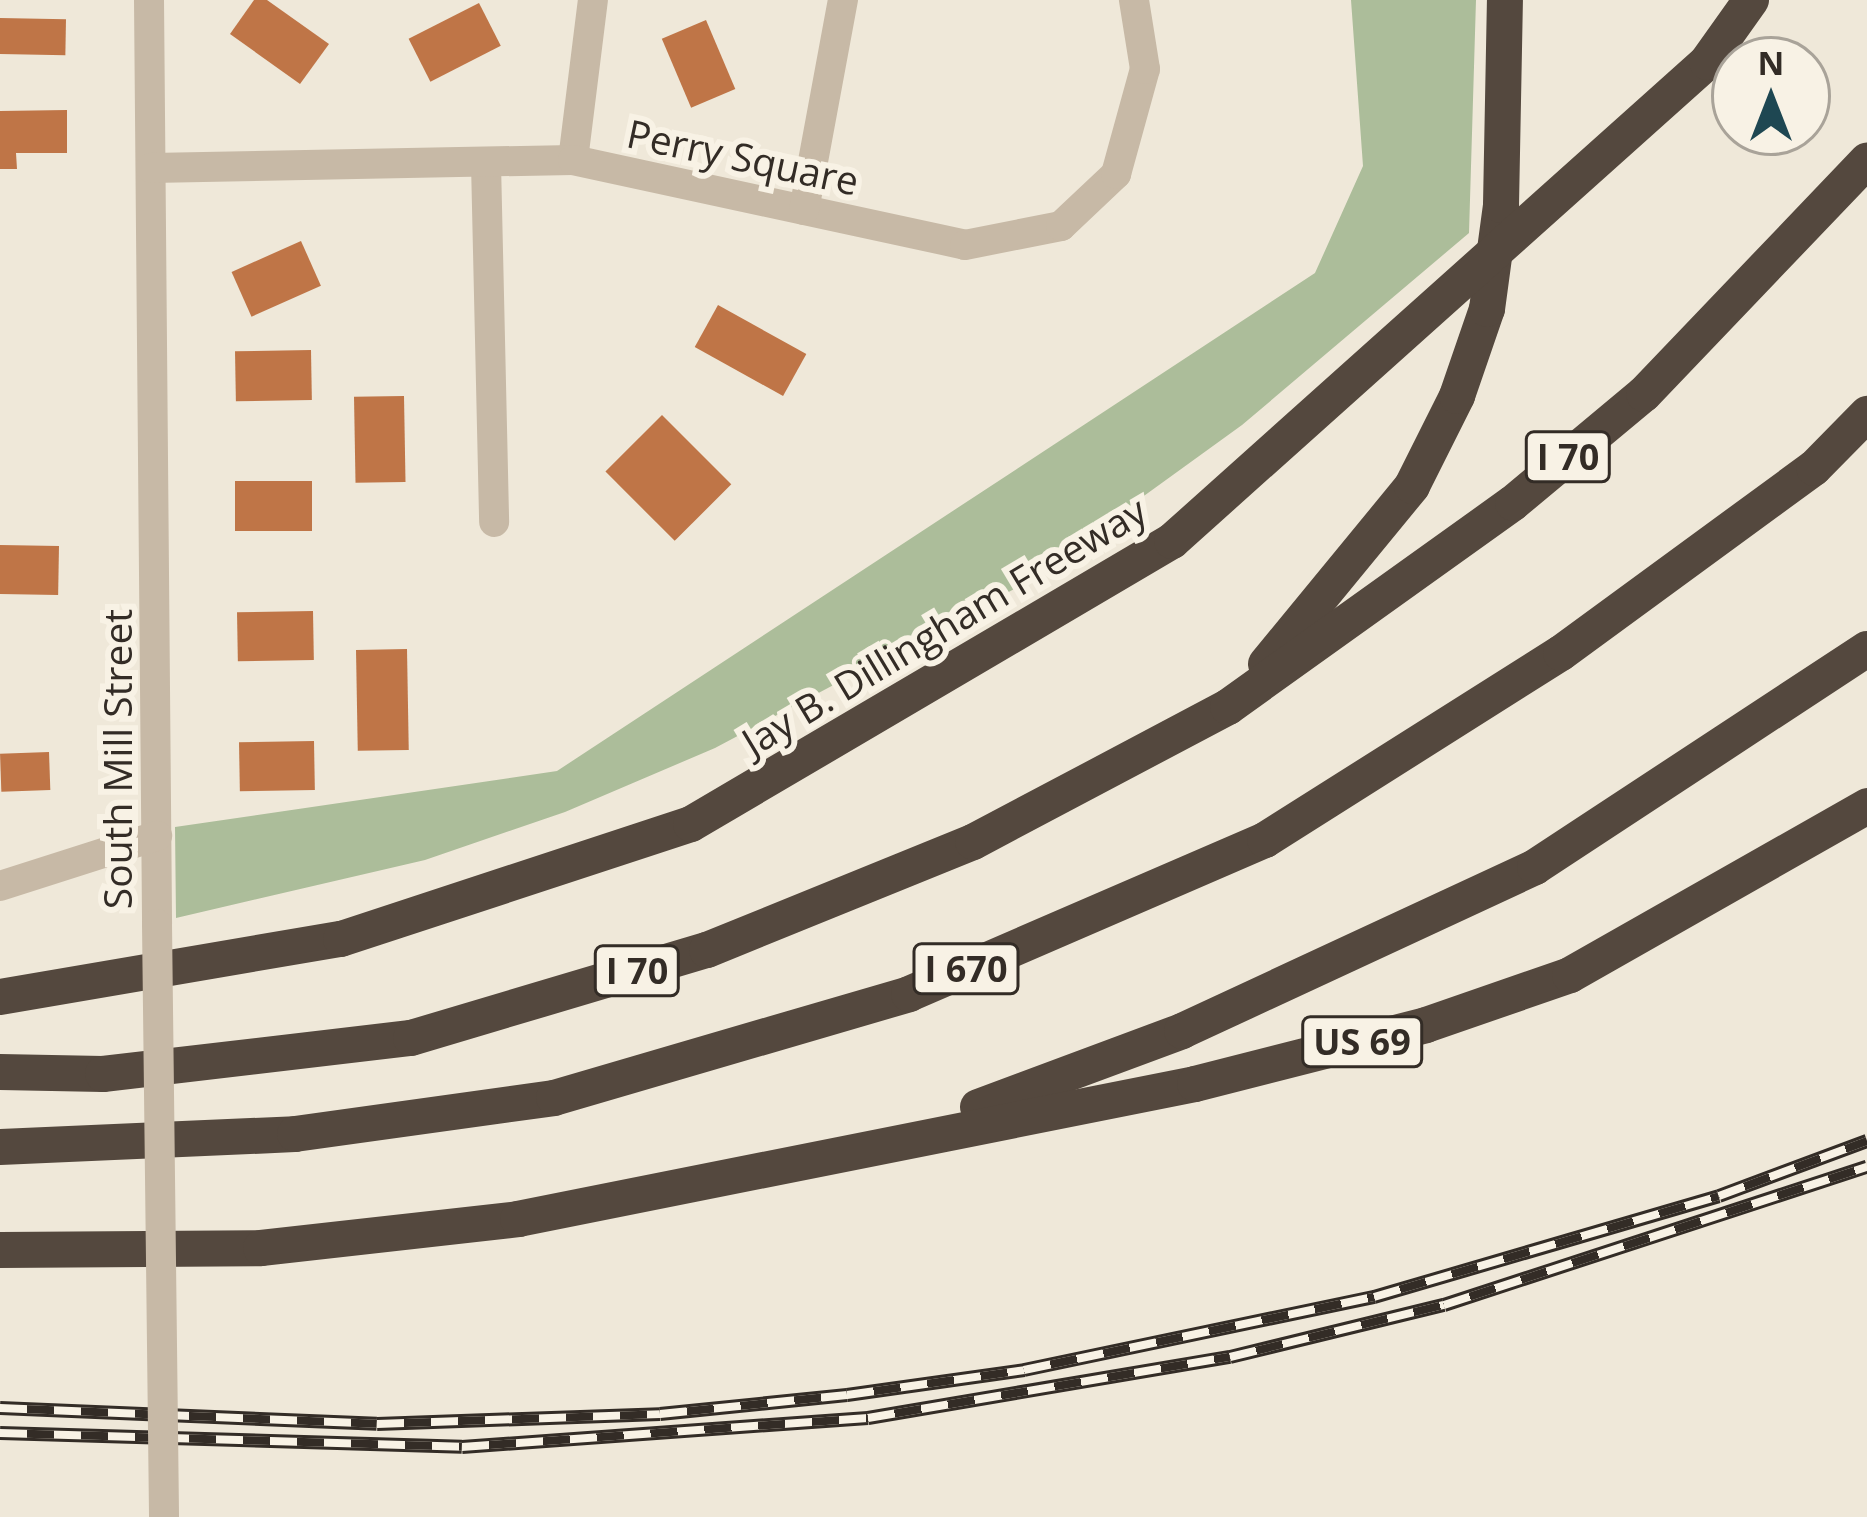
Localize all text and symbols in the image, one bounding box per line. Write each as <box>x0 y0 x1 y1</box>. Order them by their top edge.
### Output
north arrow <box>1711 36 1831 156</box>
text: N <box>1758 40 1784 85</box>
street label: Perry Square <box>623 110 863 204</box>
road number: I 70 <box>1523 427 1613 487</box>
street label: Jay B. Dillingham Freeway <box>733 487 1155 765</box>
street label: South Mill Street <box>94 609 140 909</box>
road number: I 670 <box>912 939 1020 999</box>
road number: I 70 <box>592 941 682 1001</box>
road number: US 69 <box>1299 1012 1425 1072</box>

